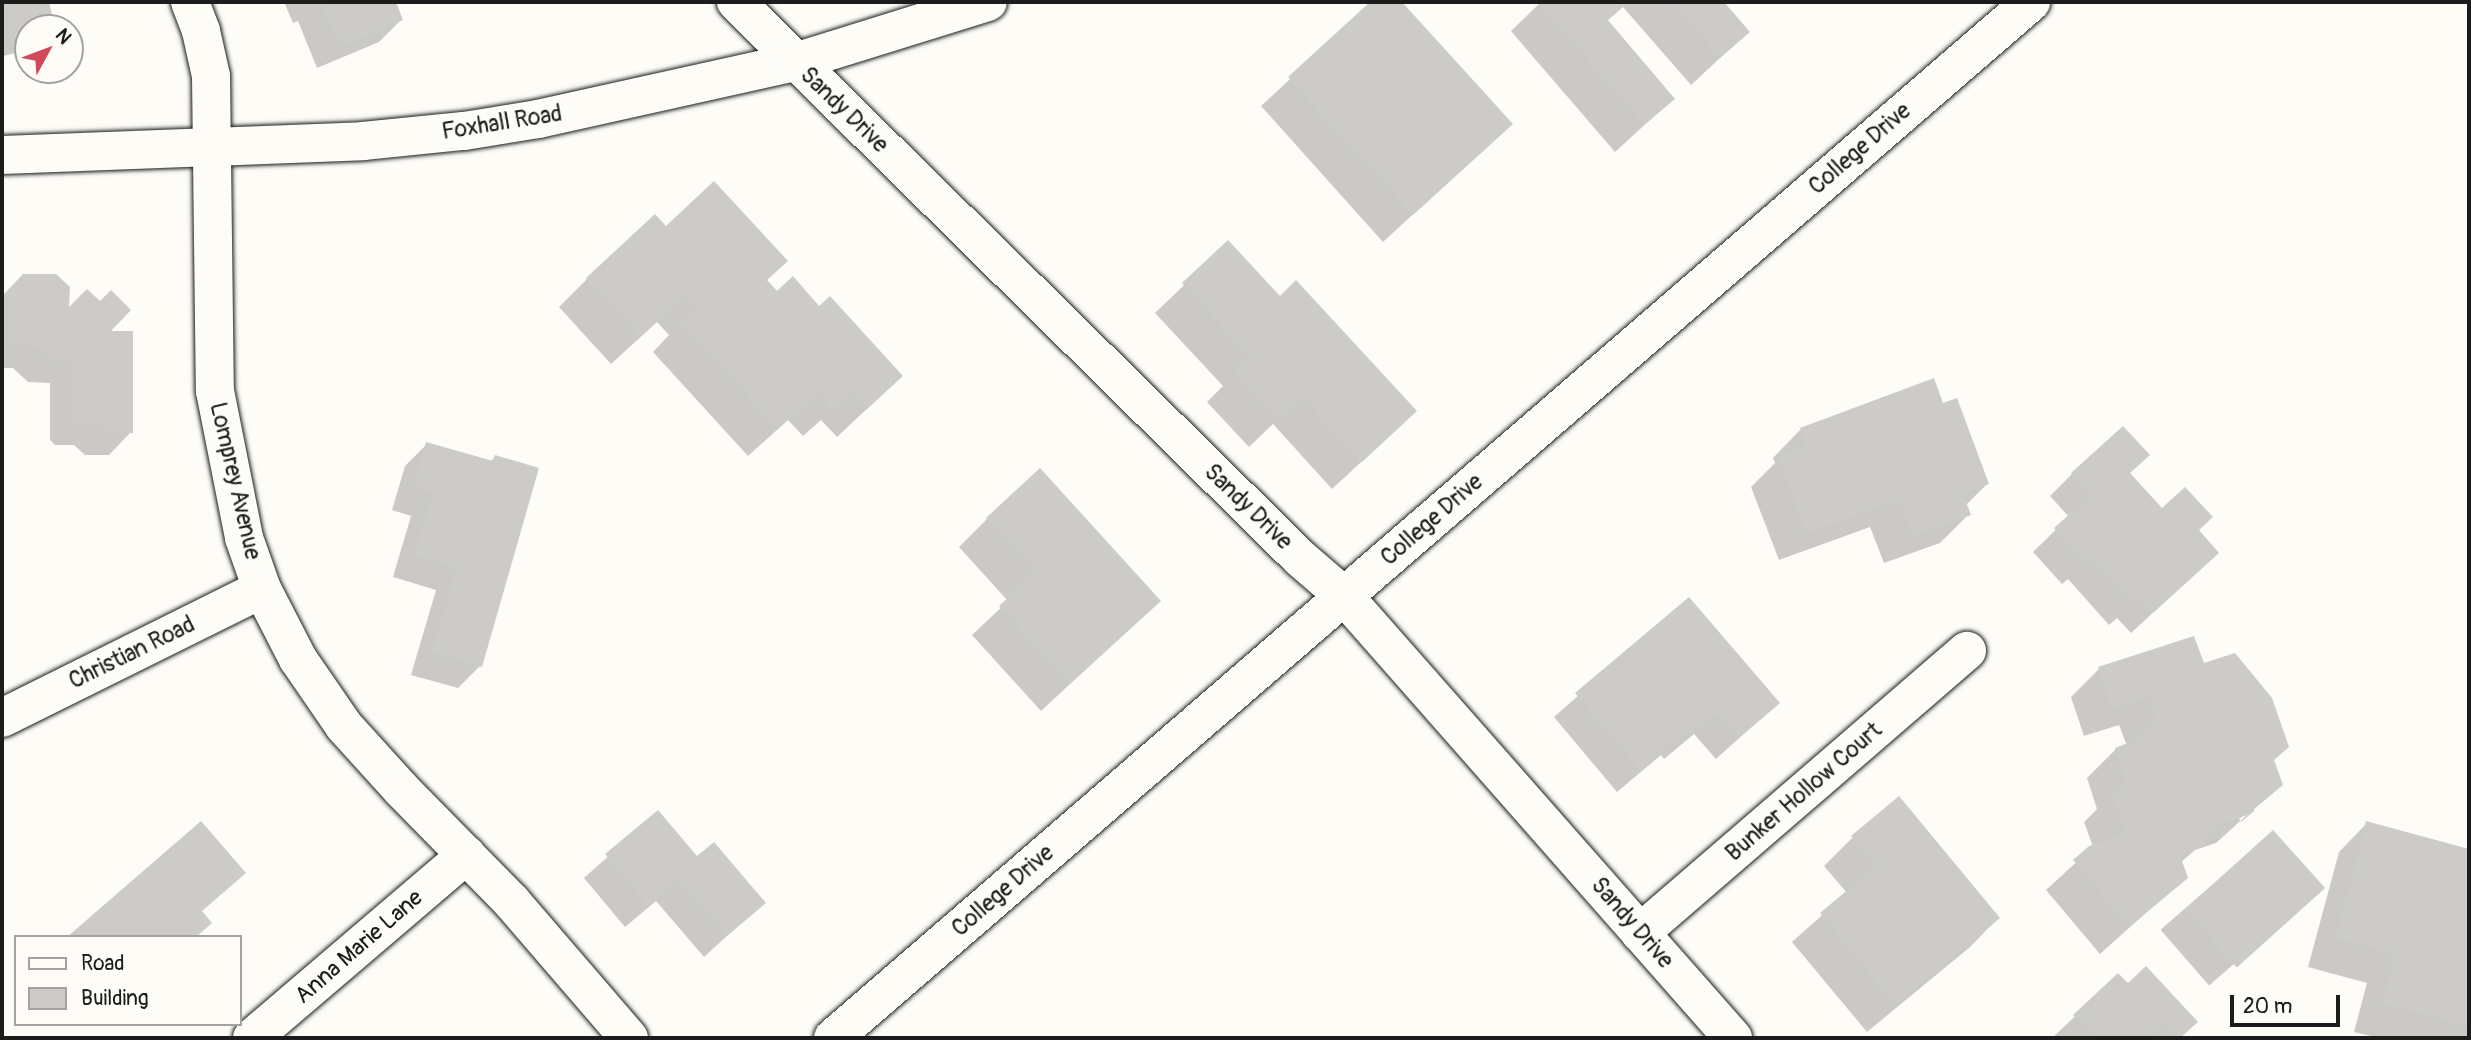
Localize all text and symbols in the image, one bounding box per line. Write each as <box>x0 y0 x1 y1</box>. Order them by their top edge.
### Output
north arrow <box>14 14 84 84</box>
text: N <box>50 24 77 49</box>
street label: Sandy Drive <box>794 61 894 159</box>
street label: College Drive <box>1803 97 1917 201</box>
street label: Foxhall Road <box>440 100 564 146</box>
street label: Lomprey Avenue <box>203 400 267 562</box>
street label: Sandy Drive <box>1198 458 1298 556</box>
street label: College Drive <box>1375 468 1489 572</box>
street label: Christian Road <box>65 611 199 695</box>
street label: Bunker Hollow Court <box>1720 717 1888 867</box>
street label: College Drive <box>946 839 1060 943</box>
street label: Sandy Drive <box>1585 872 1679 974</box>
street label: Anna Marie Lane <box>290 884 428 1010</box>
legend <box>14 935 242 1026</box>
text: Road <box>81 950 125 977</box>
scale bar <box>2233 981 2343 1025</box>
text: Building <box>81 985 148 1012</box>
text: 20 m <box>2243 993 2292 1020</box>

